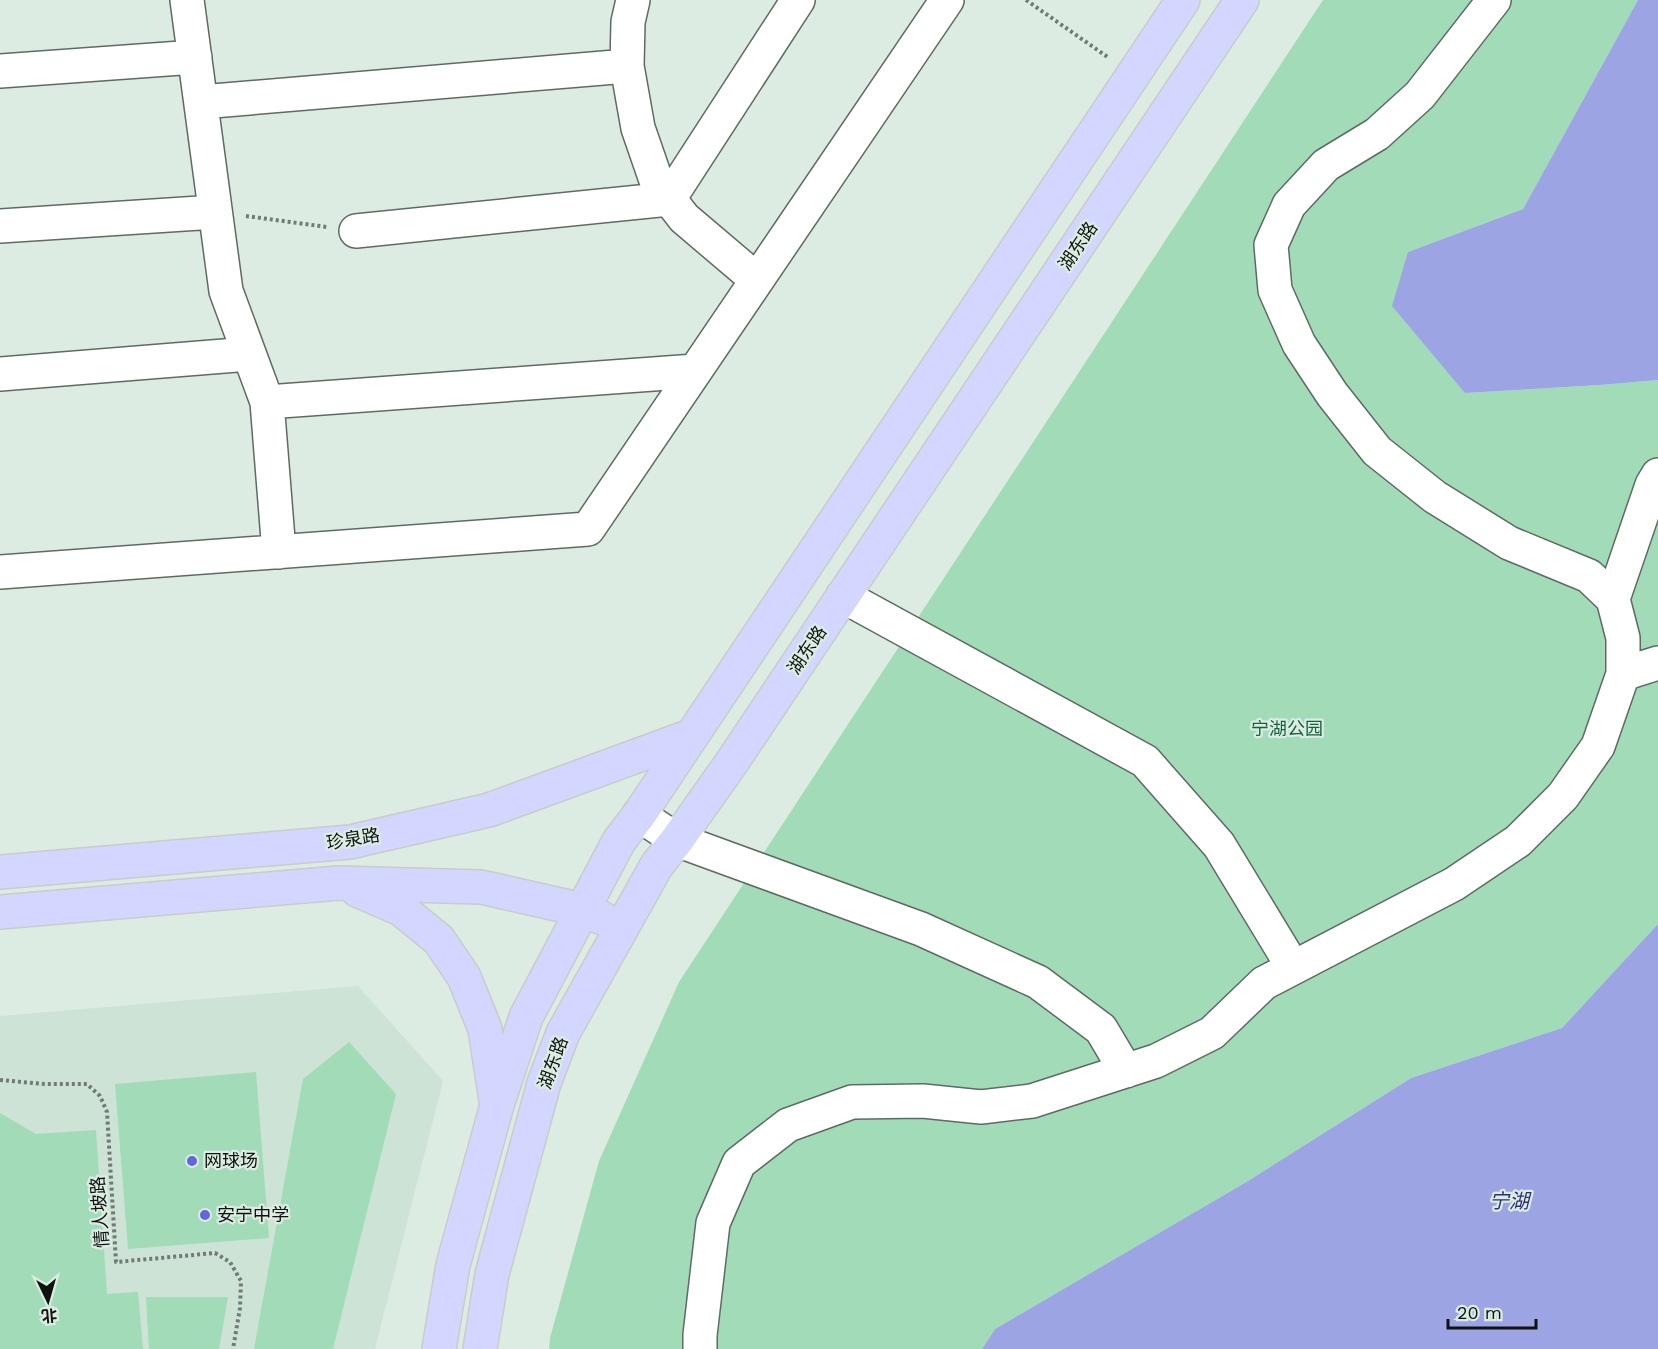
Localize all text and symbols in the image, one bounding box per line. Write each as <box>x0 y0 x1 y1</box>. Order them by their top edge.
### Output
street label: 湖东路 <box>1054 217 1101 274</box>
street label: 湖东路 <box>783 621 830 678</box>
park label: 宁湖公园 <box>1251 718 1323 739</box>
street label: 珍泉路 <box>325 824 381 853</box>
street label: 湖东路 <box>533 1034 572 1092</box>
place label: 网球场 <box>204 1150 258 1171</box>
marker: 网球场 <box>185 1154 199 1168</box>
street label: 情人坡路 <box>87 1175 112 1249</box>
water label: 宁湖 <box>1489 1189 1532 1213</box>
place label: 安宁中学 <box>217 1204 289 1225</box>
marker: 安宁中学 <box>198 1208 212 1222</box>
north arrow <box>18 1271 78 1331</box>
scale bar <box>1448 1292 1536 1330</box>
text: 20 m <box>1457 1302 1502 1323</box>
text: 北 <box>40 1305 58 1326</box>

